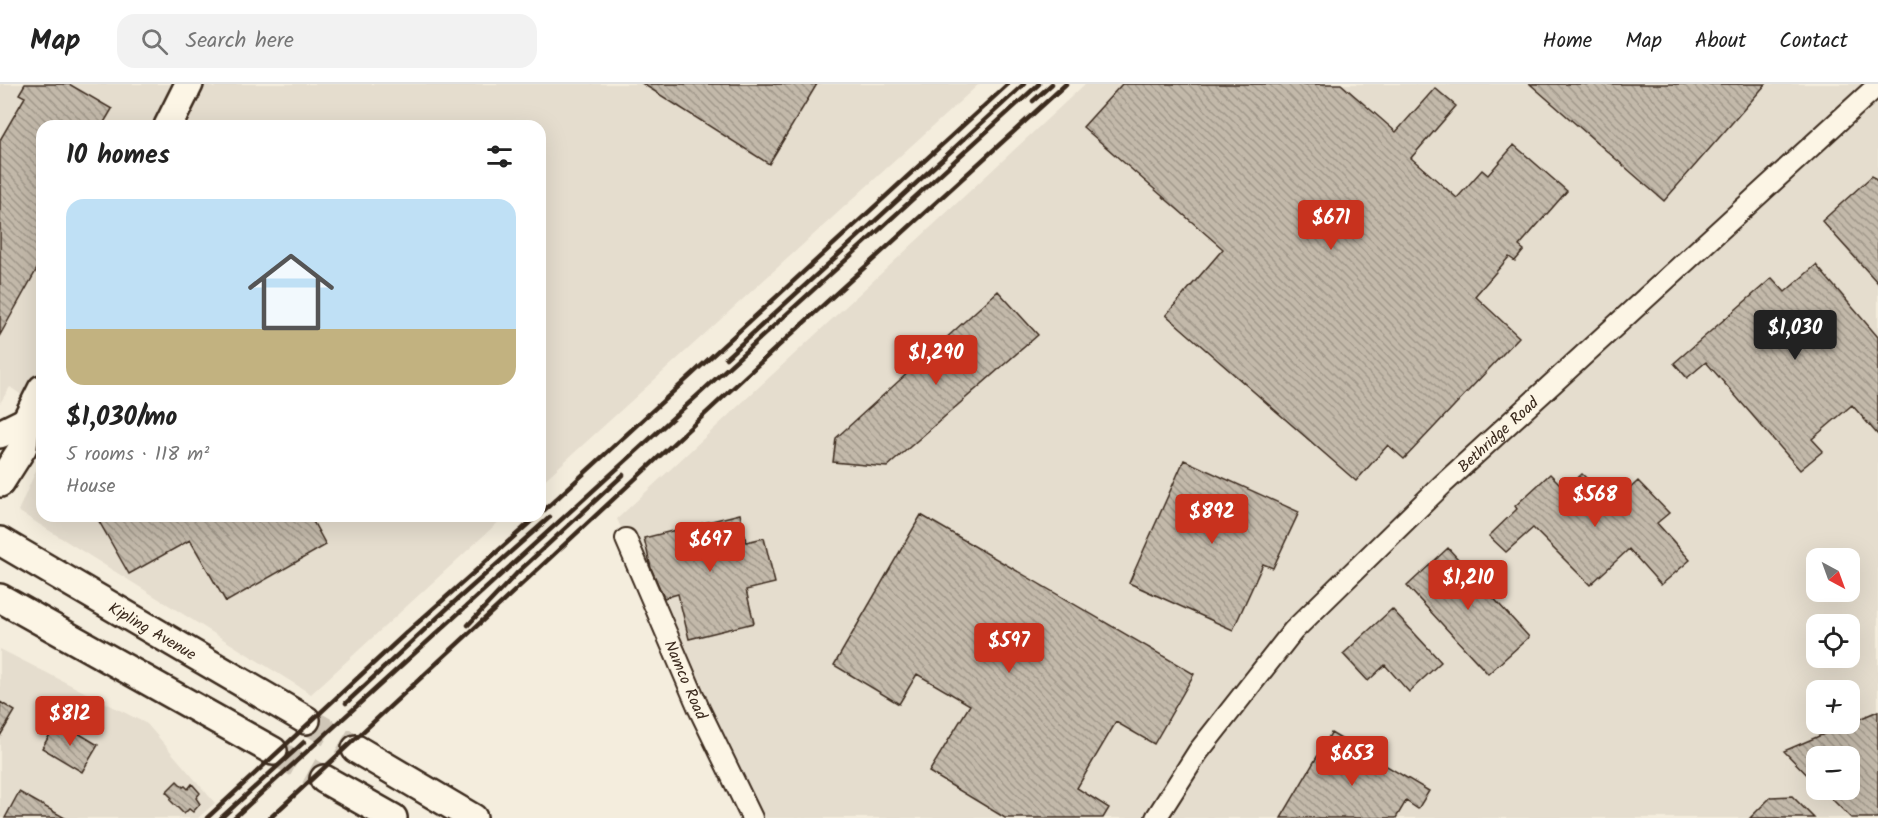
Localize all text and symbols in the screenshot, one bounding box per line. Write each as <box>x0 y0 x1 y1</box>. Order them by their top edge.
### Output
search box <box>117 14 537 68</box>
text: Map <box>30 19 81 64</box>
text: Search here <box>186 24 294 59</box>
icon: search <box>138 25 171 58</box>
text: Home <box>1543 25 1592 58</box>
text: Map <box>1625 25 1662 58</box>
text: About <box>1695 25 1746 58</box>
text: Contact <box>1779 25 1848 58</box>
text: 10 homes <box>66 135 170 177</box>
icon: filters <box>483 140 516 173</box>
pin: $671 <box>1295 200 1367 251</box>
text: $671 <box>1312 203 1350 235</box>
icon: home <box>237 238 345 346</box>
pin: $1,030 <box>1746 310 1844 361</box>
text: $1,030 <box>1768 313 1822 345</box>
pin: $1,290 <box>887 335 985 386</box>
text: $1,290 <box>908 338 964 370</box>
street label: Bethridge Road <box>1452 391 1545 479</box>
text: $1,030/mo <box>66 397 177 439</box>
text: 5 rooms · 118 m² <box>66 439 209 471</box>
text: House <box>66 471 116 503</box>
pin: $568 <box>1559 477 1631 528</box>
text: $568 <box>1573 480 1617 512</box>
pin: $892 <box>1176 494 1248 545</box>
text: $892 <box>1189 497 1235 529</box>
pin: $697 <box>674 522 746 573</box>
text: $697 <box>689 525 731 557</box>
north arrow <box>1806 548 1860 602</box>
map controls <box>1806 548 1860 800</box>
pin: $1,210 <box>1419 560 1517 611</box>
text: $1,210 <box>1442 563 1494 595</box>
street label: Kipling Avenue <box>103 596 201 667</box>
button: locate <box>1806 614 1860 668</box>
pin: $597 <box>973 623 1045 674</box>
text: $597 <box>988 626 1030 658</box>
street label: Namco Road <box>657 637 714 725</box>
button: + <box>1806 680 1860 734</box>
pin: $812 <box>34 696 106 747</box>
text: $812 <box>49 699 91 731</box>
pin: $653 <box>1316 736 1388 787</box>
text: $653 <box>1330 739 1374 771</box>
button: − <box>1806 746 1860 800</box>

